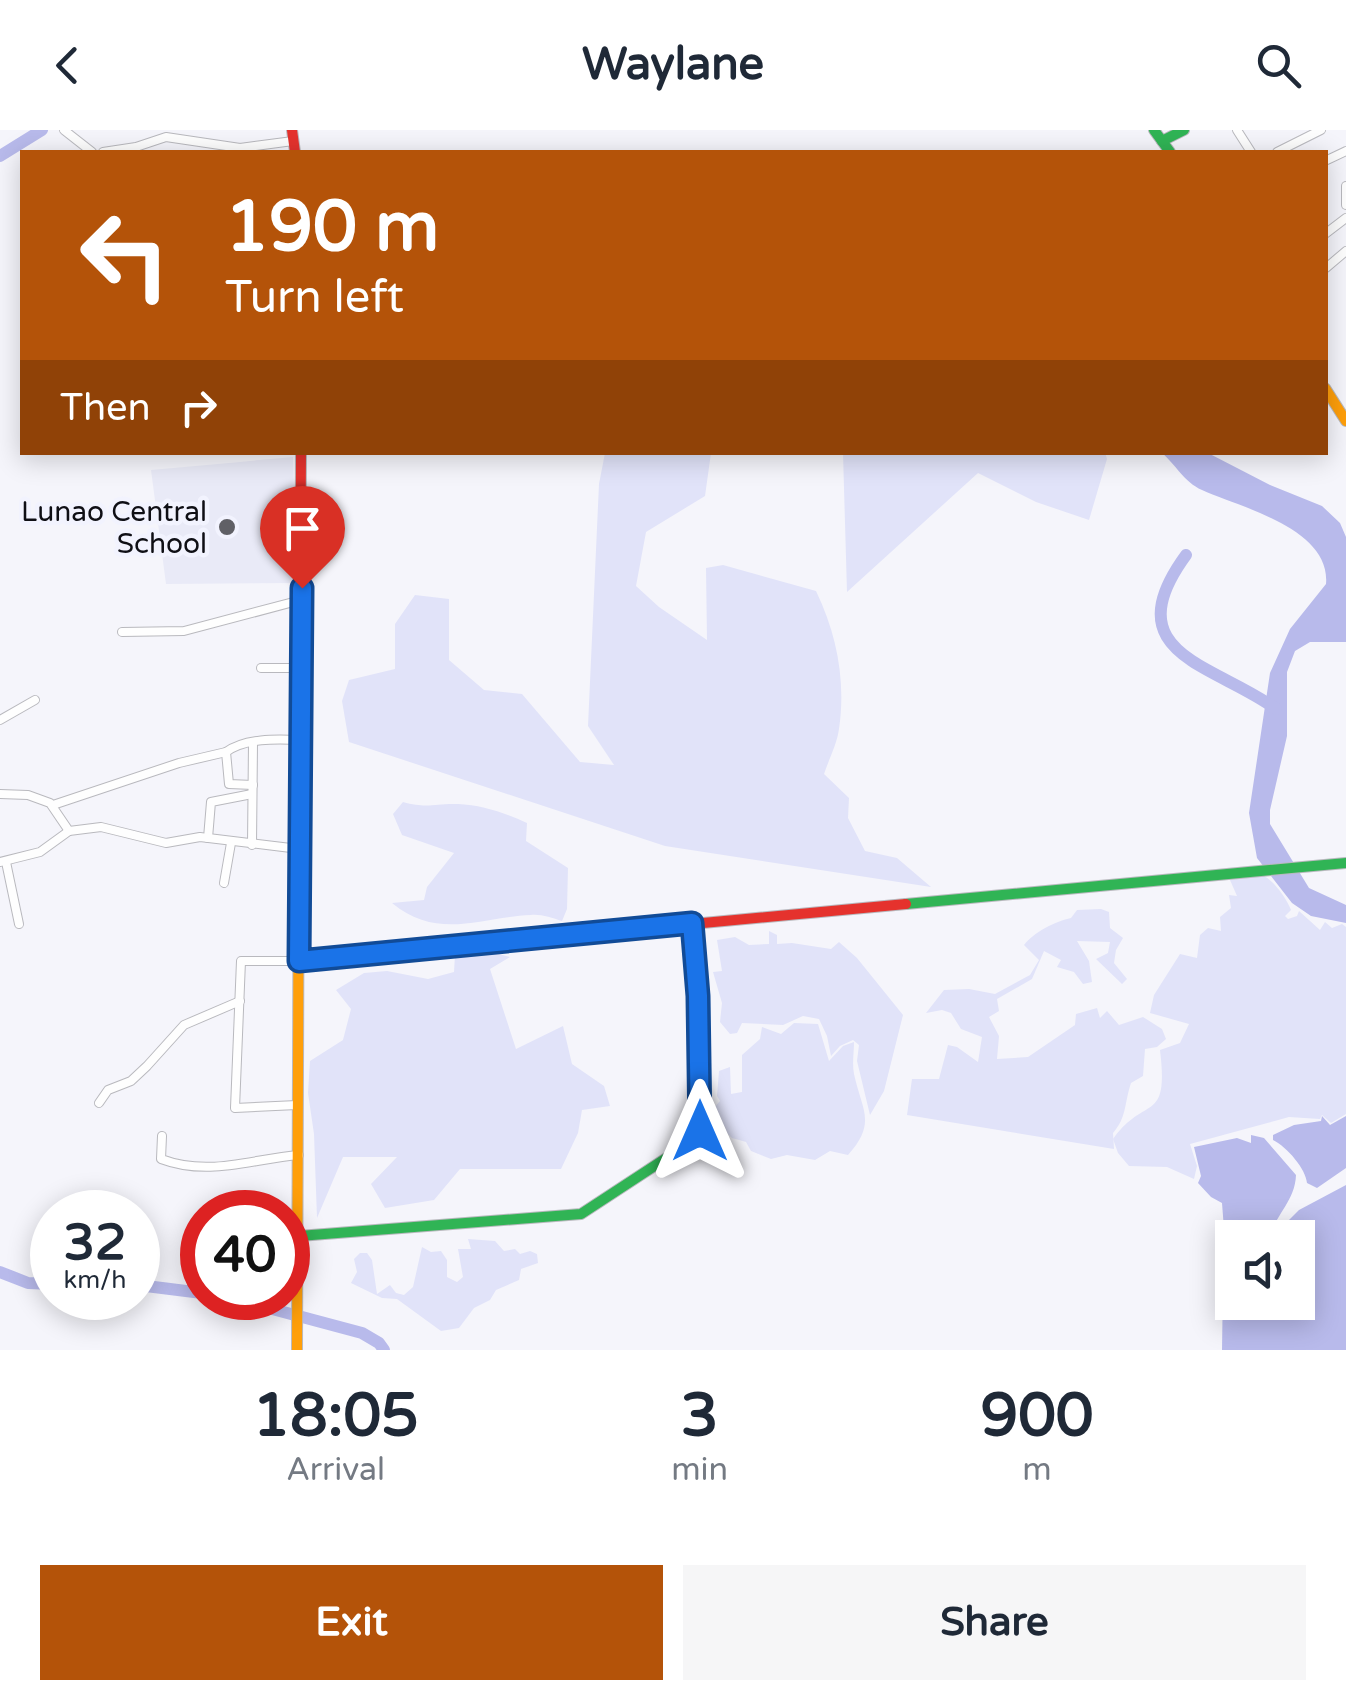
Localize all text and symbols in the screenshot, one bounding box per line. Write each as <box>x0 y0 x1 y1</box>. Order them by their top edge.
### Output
icon: back <box>40 38 95 93</box>
text: Waylane <box>582 38 764 92</box>
icon: search <box>1251 38 1306 93</box>
text: 190 m <box>225 186 439 270</box>
icon: left <box>60 190 190 320</box>
text: Turn left <box>225 271 404 325</box>
icon: right <box>171 380 226 435</box>
text: Then <box>60 385 151 431</box>
pin <box>260 486 345 589</box>
place label: Lunao Central School <box>21 495 207 561</box>
icon: arrive <box>275 501 330 556</box>
marker: Lunao Central School <box>216 516 238 538</box>
position arrow <box>648 1079 752 1183</box>
speed limit sign: 40 <box>180 1190 310 1320</box>
text: 32 <box>64 1213 126 1273</box>
map controls <box>1215 1220 1315 1320</box>
button: sound <box>1215 1220 1315 1320</box>
text: km/h <box>64 1265 126 1295</box>
text: 18:05 <box>252 1380 419 1452</box>
text: 3 <box>681 1380 718 1452</box>
text: 900 <box>980 1380 1094 1452</box>
text: Arrival <box>286 1451 385 1489</box>
text: min <box>671 1451 728 1489</box>
text: m <box>1022 1451 1052 1489</box>
button: Exit <box>40 1565 663 1680</box>
button: Share <box>683 1565 1306 1680</box>

